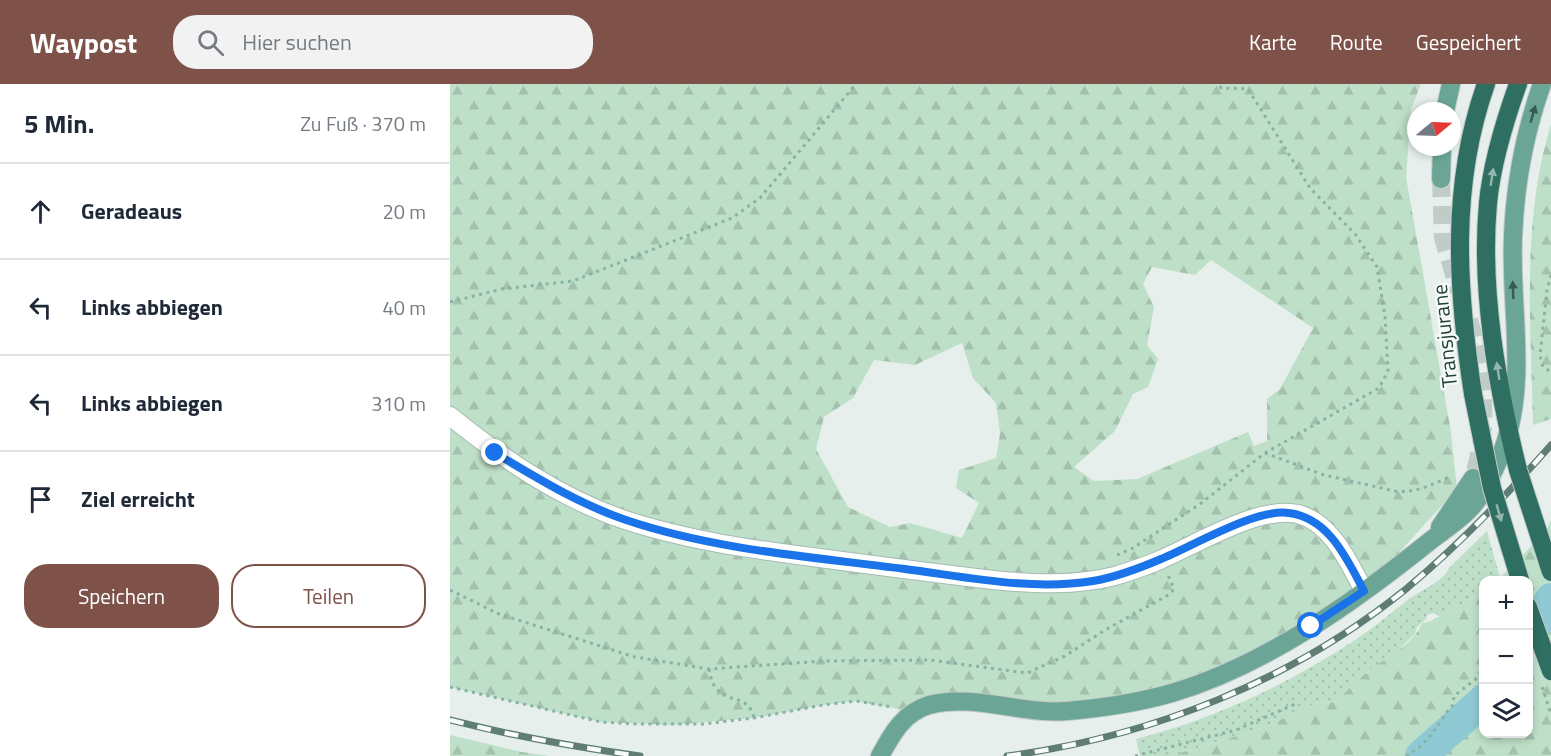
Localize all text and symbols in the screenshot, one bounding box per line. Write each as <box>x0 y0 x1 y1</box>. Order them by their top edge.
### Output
search box <box>173 15 593 69</box>
text: Waypost <box>30 21 137 64</box>
text: Hier suchen <box>242 25 352 59</box>
icon: search <box>194 26 227 59</box>
text: Karte <box>1249 26 1297 58</box>
text: Route <box>1330 26 1383 58</box>
text: Gespeichert <box>1416 26 1521 58</box>
north arrow <box>1407 102 1461 156</box>
text: 5 Min. <box>24 104 94 143</box>
one-way arrow <box>1529 105 1538 123</box>
text: Zu Fuß · 370 m <box>300 108 426 139</box>
one-way arrow <box>1488 167 1497 186</box>
text: Geradeaus <box>81 194 182 228</box>
icon: ahead <box>24 195 57 228</box>
text: 20 m <box>382 196 426 227</box>
one-way arrow <box>1508 281 1517 300</box>
street label: Transjurane <box>1423 283 1465 389</box>
text: Links abbiegen <box>81 290 223 324</box>
icon: left <box>24 291 57 324</box>
text: 40 m <box>382 292 426 323</box>
one-way arrow <box>1493 362 1502 381</box>
text: Links abbiegen <box>81 386 223 420</box>
icon: left <box>24 387 57 420</box>
text: 310 m <box>371 388 426 419</box>
route end <box>481 439 507 465</box>
text: Ziel erreicht <box>81 482 195 516</box>
icon: arrive <box>24 483 57 516</box>
one-way arrow <box>1495 504 1504 522</box>
button: Speichern <box>24 564 219 628</box>
button: Teilen <box>231 564 426 628</box>
map controls <box>1479 576 1533 738</box>
button: + <box>1479 576 1533 630</box>
route start <box>1297 612 1323 638</box>
button: − <box>1479 630 1533 684</box>
button: layers <box>1479 684 1533 738</box>

